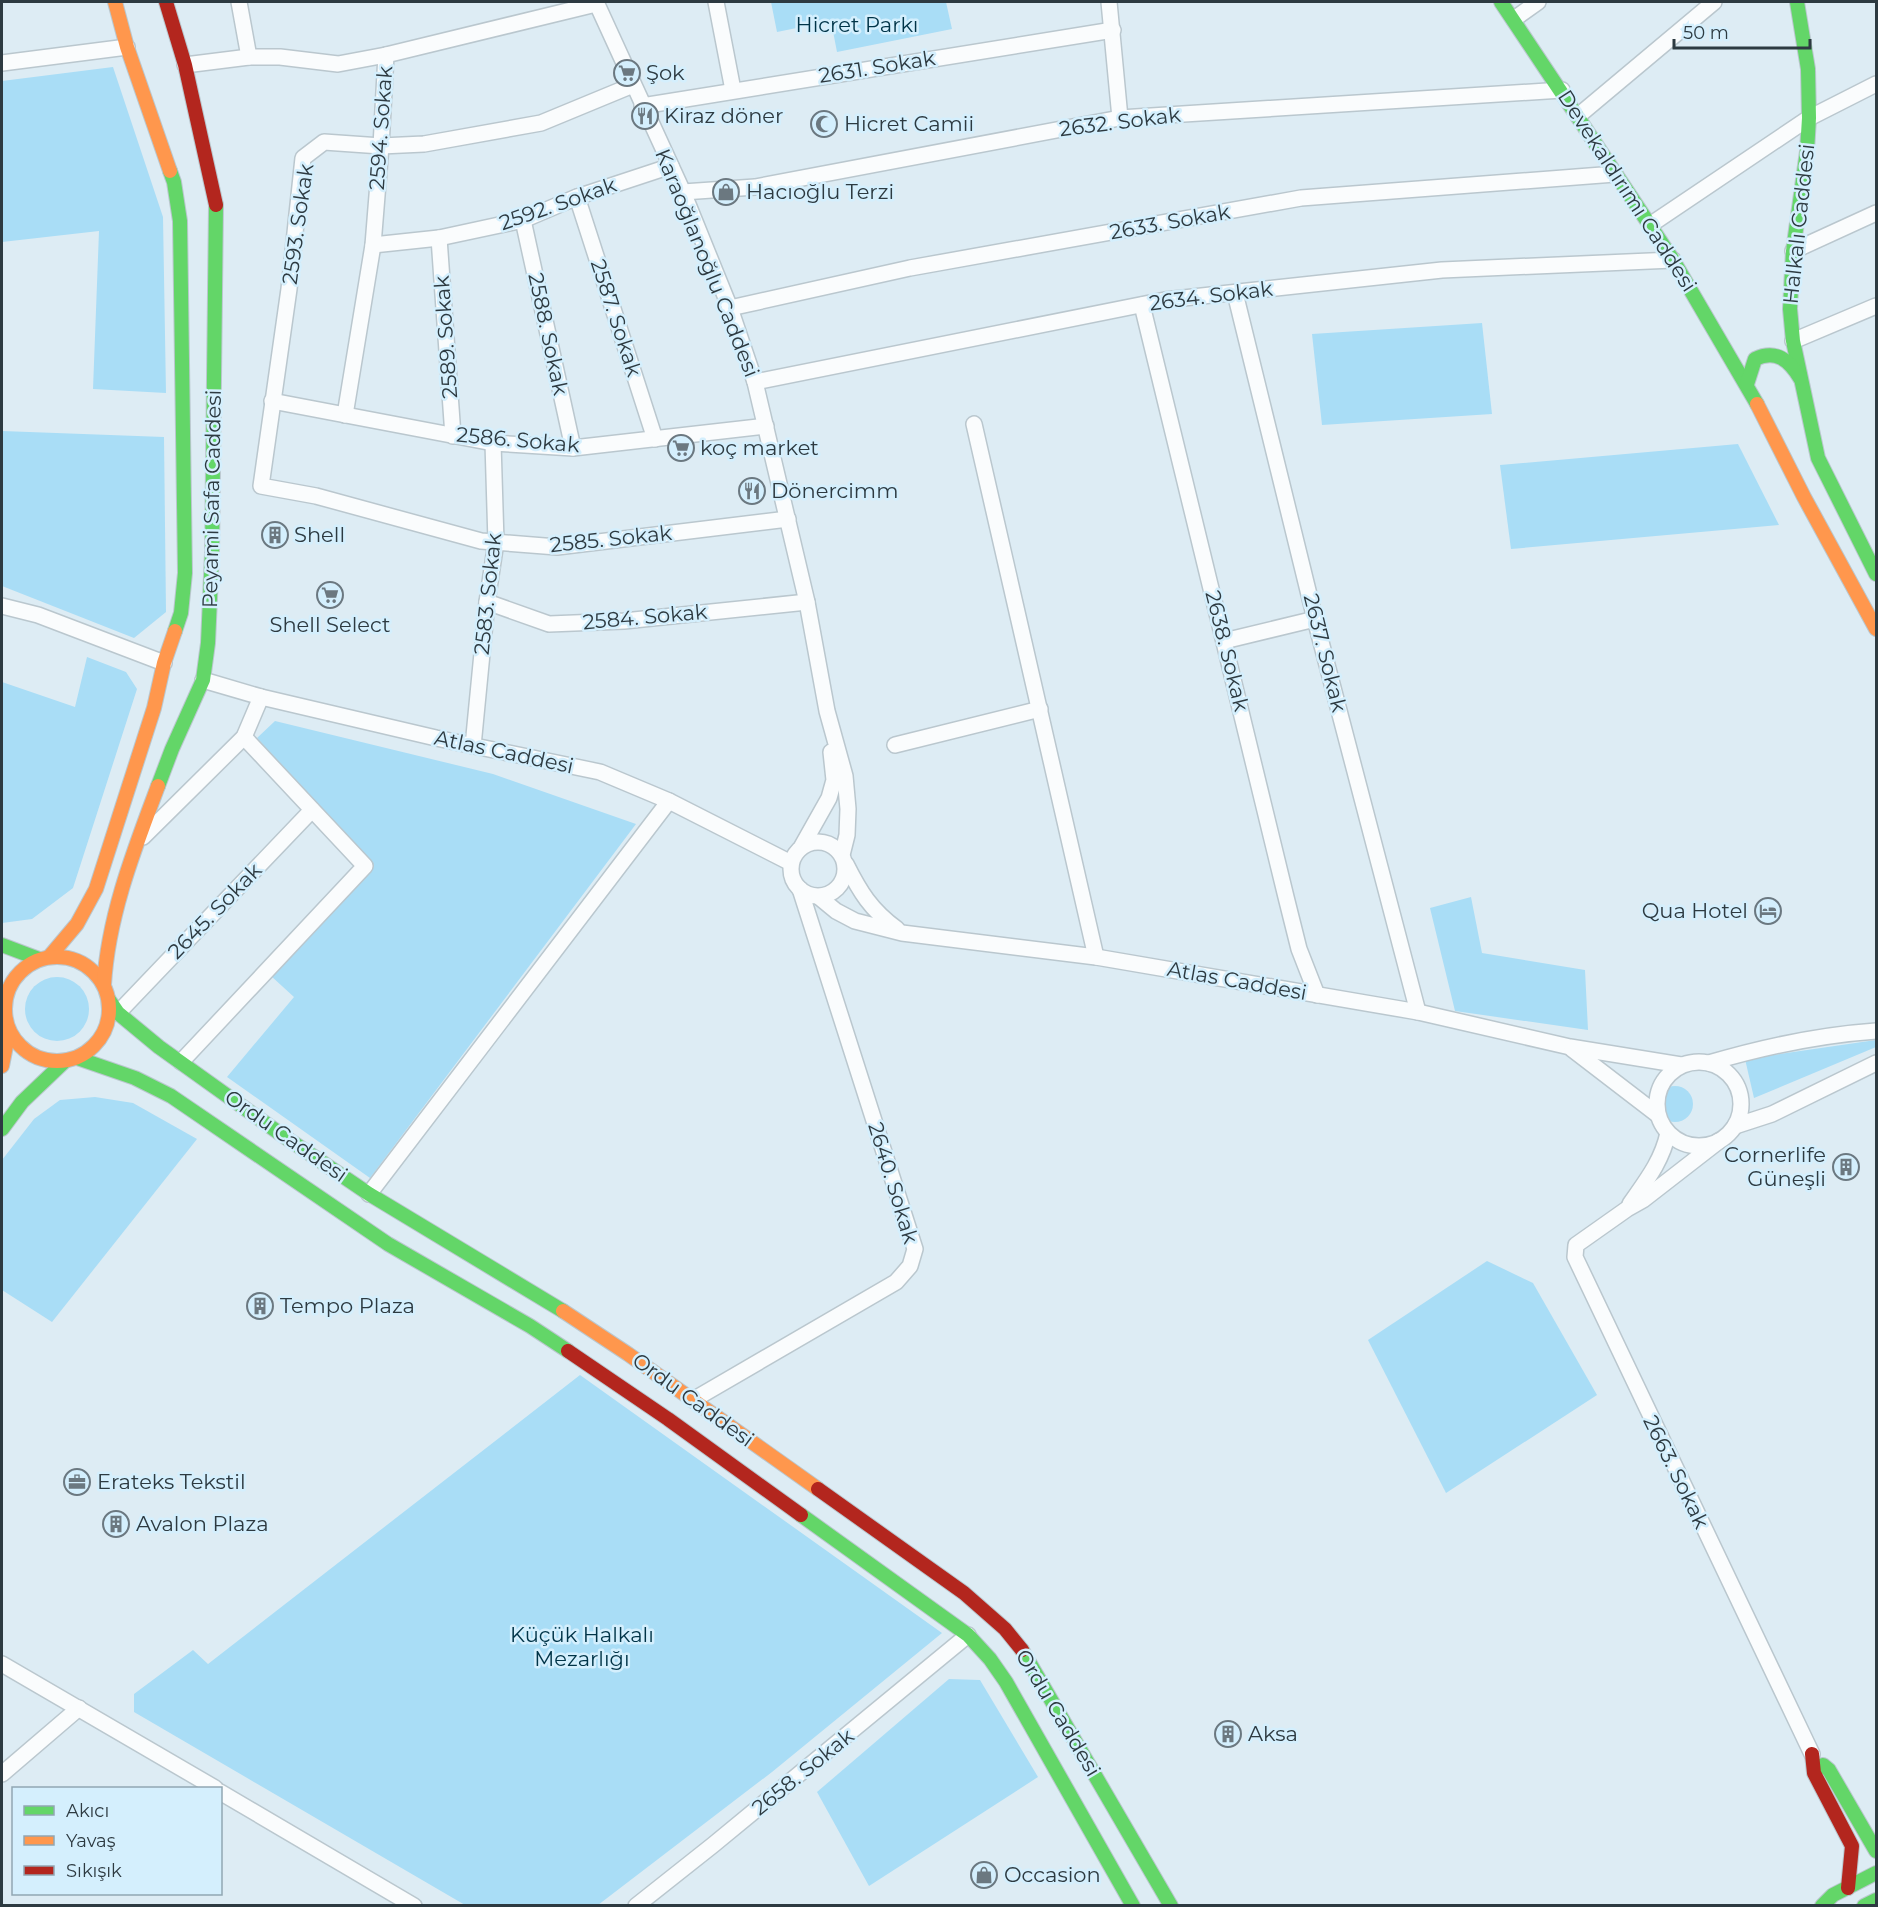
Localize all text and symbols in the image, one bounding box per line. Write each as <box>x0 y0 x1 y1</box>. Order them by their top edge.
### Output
park label: Hicret Parkı <box>796 12 918 37</box>
scale bar <box>1674 12 1810 50</box>
text: 50 m <box>1683 22 1729 44</box>
street label: 2631. Sokak <box>817 45 937 88</box>
supermarket icon: Şok <box>612 58 642 88</box>
place label: Şok <box>646 60 685 85</box>
street label: 2594. Sokak <box>364 65 397 191</box>
street label: Devekaldırımı Caddesi <box>1553 85 1702 296</box>
restaurant icon: Kiraz döner <box>630 101 660 131</box>
street label: 2632. Sokak <box>1058 102 1182 141</box>
place label: Kiraz döner <box>664 103 783 128</box>
mosque icon: Hicret Camii <box>809 109 839 139</box>
place label: Hicret Camii <box>844 111 974 136</box>
street label: Halkalı Caddesi <box>1778 143 1819 305</box>
street label: Karaoğlanoğlu Caddesi <box>650 145 765 381</box>
street label: 2593. Sokak <box>277 162 318 286</box>
street label: 2592. Sokak <box>496 172 620 235</box>
shop icon: Hacıoğlu Terzi <box>711 177 741 207</box>
place label: Hacıoğlu Terzi <box>746 179 894 204</box>
street label: 2633. Sokak <box>1108 199 1232 244</box>
street label: 2587. Sokak <box>586 256 647 380</box>
street label: 2588. Sokak <box>523 271 574 398</box>
street label: 2589. Sokak <box>429 274 462 399</box>
street label: 2634. Sokak <box>1148 275 1275 315</box>
street label: Peyami Safa Caddesi <box>197 390 226 608</box>
street label: 2586. Sokak <box>455 422 581 457</box>
supermarket icon: koç market <box>666 433 696 463</box>
place label: koç market <box>700 435 819 460</box>
restaurant icon: Dönercimm <box>737 476 767 506</box>
place label: Dönercimm <box>771 478 898 503</box>
building icon: Shell <box>260 520 290 550</box>
street label: 2585. Sokak <box>549 520 674 557</box>
place label: Shell <box>294 522 345 547</box>
street label: 2583. Sokak <box>469 531 506 656</box>
supermarket icon: Shell Select <box>315 580 345 610</box>
street label: 2638. Sokak <box>1200 588 1255 714</box>
street label: 2637. Sokak <box>1299 591 1352 715</box>
street label: 2584. Sokak <box>582 599 709 634</box>
place label: Shell Select <box>269 612 391 637</box>
street label: Atlas Caddesi <box>432 725 576 778</box>
street label: 2645. Sokak <box>163 857 267 964</box>
hotel icon: Qua Hotel <box>1753 896 1783 926</box>
place label: Qua Hotel <box>1642 898 1748 923</box>
street label: Atlas Caddesi <box>1165 956 1309 1005</box>
street label: Ordu Caddesi <box>220 1084 352 1187</box>
street label: 2640. Sokak <box>863 1119 924 1247</box>
place label: Cornerlife Güneşli <box>1724 1142 1826 1191</box>
building icon: Cornerlife Güneşli <box>1831 1152 1861 1182</box>
building icon: Tempo Plaza <box>245 1291 275 1321</box>
place label: Tempo Plaza <box>280 1293 415 1318</box>
street label: Ordu Caddesi <box>628 1347 759 1452</box>
street label: 2663. Sokak <box>1638 1411 1715 1533</box>
office icon: Erateks Tekstil <box>62 1467 92 1497</box>
place label: Erateks Tekstil <box>97 1469 246 1494</box>
building icon: Avalon Plaza <box>101 1509 131 1539</box>
place label: Avalon Plaza <box>136 1511 269 1536</box>
park label: Küçük Halkalı Mezarlığı <box>510 1622 654 1671</box>
street label: Ordu Caddesi <box>1011 1645 1106 1781</box>
building icon: Aksa <box>1213 1719 1243 1749</box>
place label: Aksa <box>1248 1721 1298 1746</box>
street label: 2658. Sokak <box>747 1723 859 1820</box>
legend <box>12 1787 222 1895</box>
text: Akıcı <box>66 1800 109 1822</box>
text: Yavaş <box>66 1830 116 1852</box>
text: Sıkışık <box>66 1860 122 1882</box>
shop icon: Occasion <box>969 1860 999 1890</box>
place label: Occasion <box>1004 1862 1101 1887</box>

